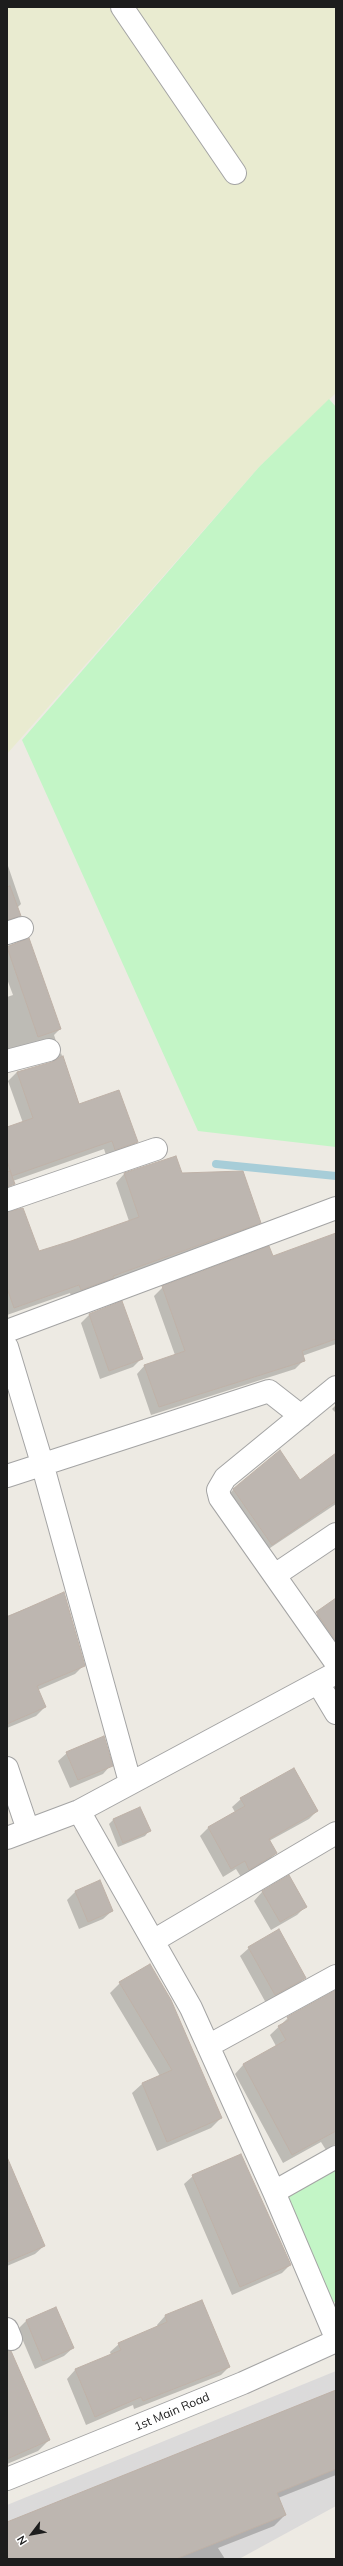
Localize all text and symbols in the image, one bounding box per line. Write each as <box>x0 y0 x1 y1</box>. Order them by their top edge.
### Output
street label: 1st Main Road <box>132 2390 212 2434</box>
north arrow <box>12 2514 52 2554</box>
text: N <box>14 2533 30 2548</box>

